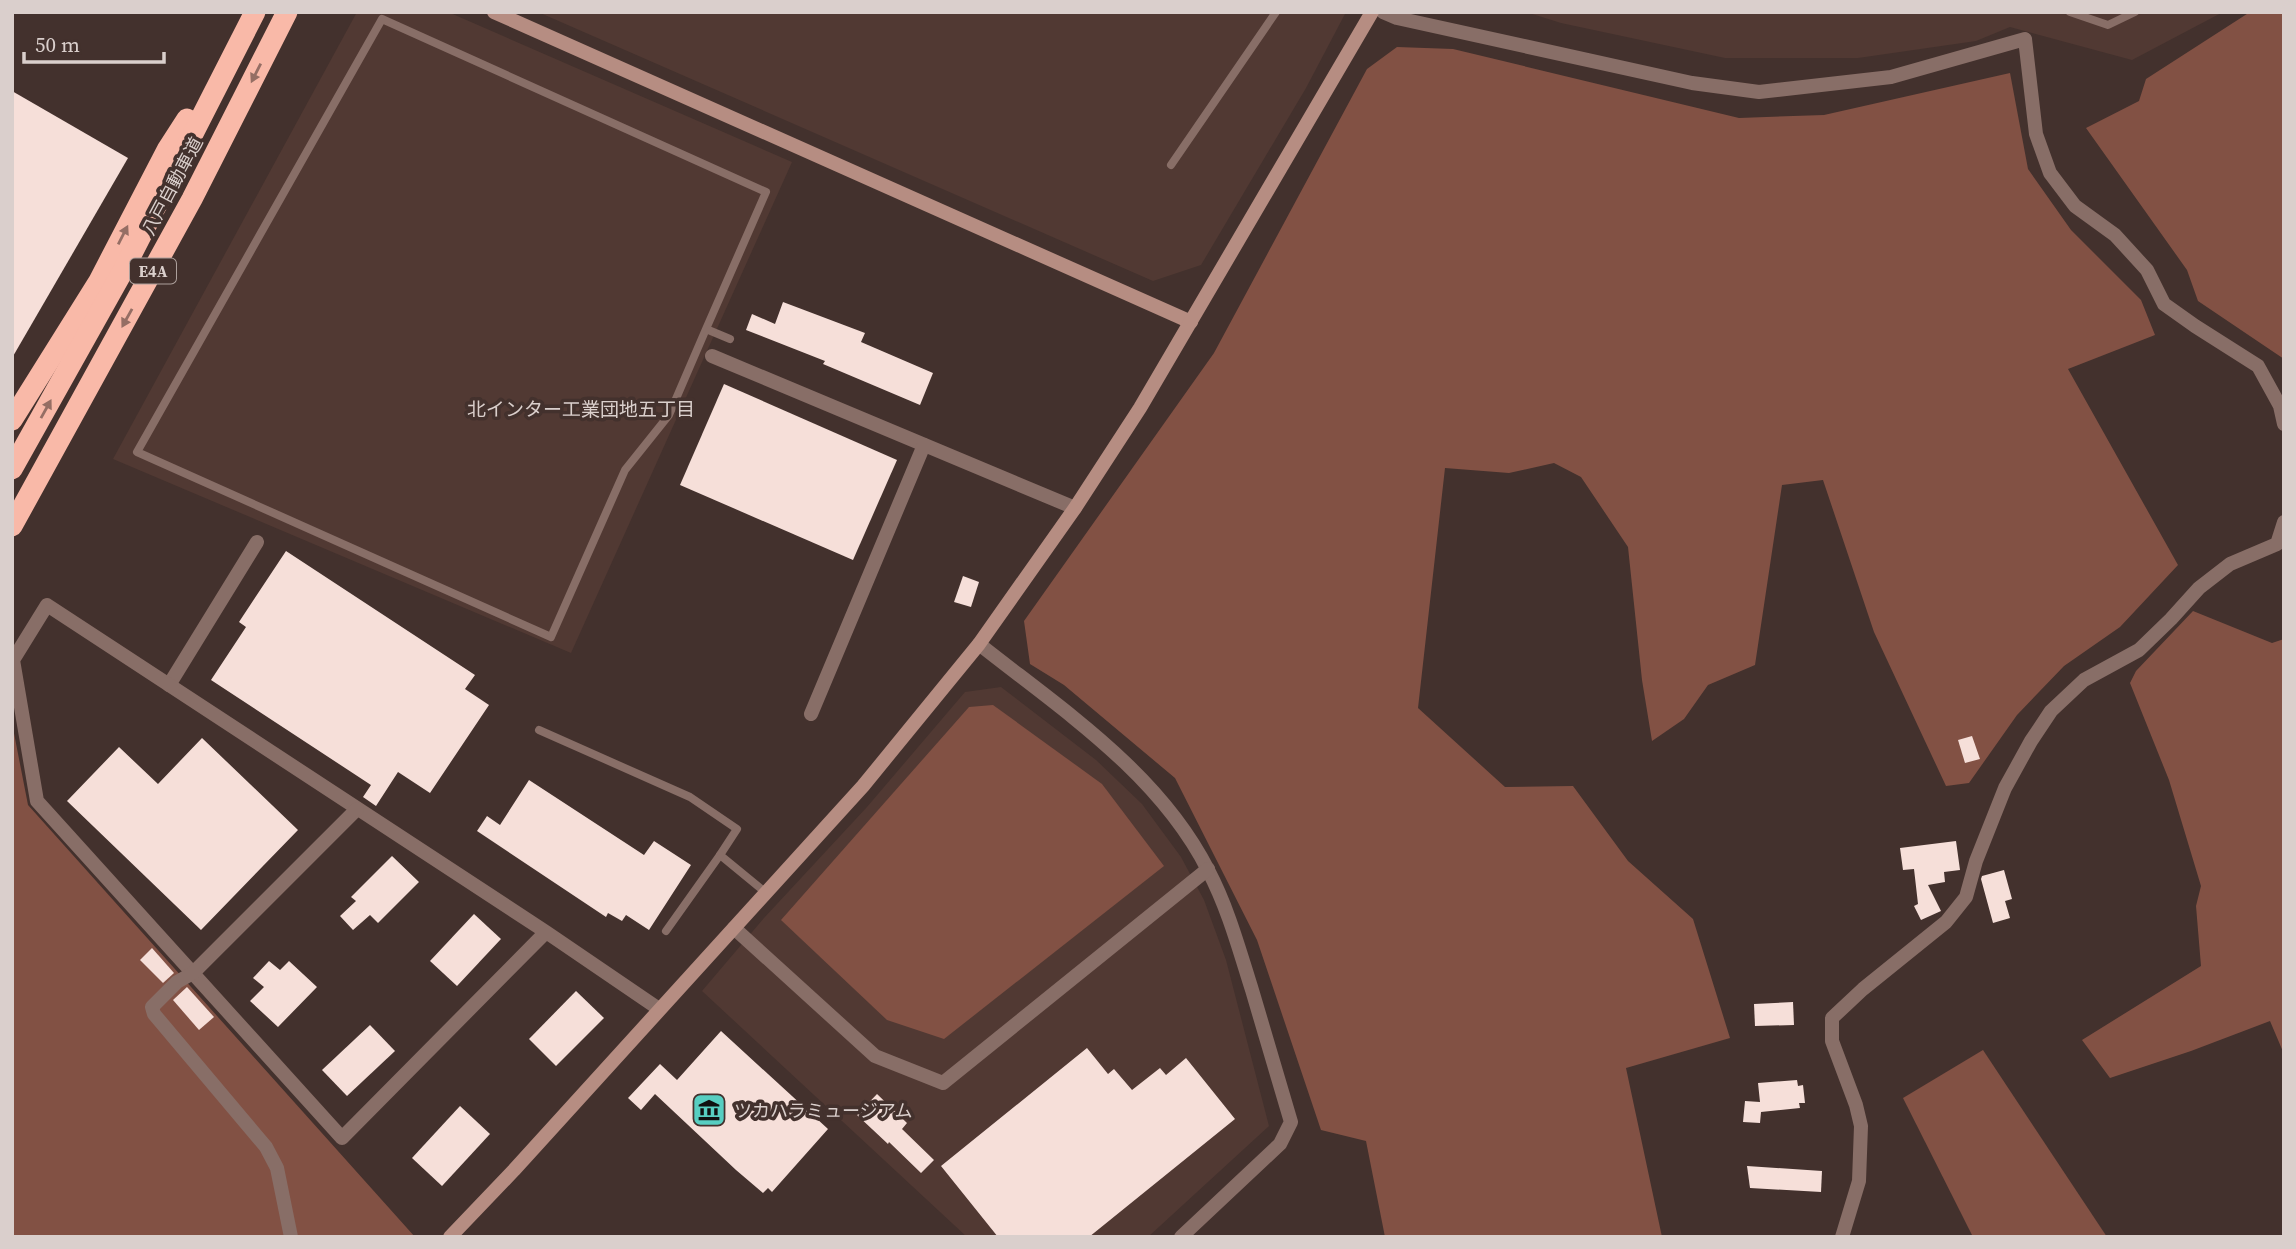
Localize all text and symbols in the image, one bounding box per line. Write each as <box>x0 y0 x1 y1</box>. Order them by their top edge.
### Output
scale bar <box>24 21 164 65</box>
text: 50 m <box>35 30 80 59</box>
one-way arrow <box>250 63 261 83</box>
street label: 八戸自動車道 <box>136 132 208 240</box>
one-way arrow <box>117 226 129 245</box>
road number: E4A <box>130 258 176 284</box>
one-way arrow <box>122 308 133 328</box>
district label: 北インター工業団地五丁目 <box>467 396 695 422</box>
one-way arrow <box>40 400 52 419</box>
museum icon: ツカハラミュージアム <box>690 1091 728 1129</box>
place label: ツカハラミュージアム <box>734 1098 912 1123</box>

